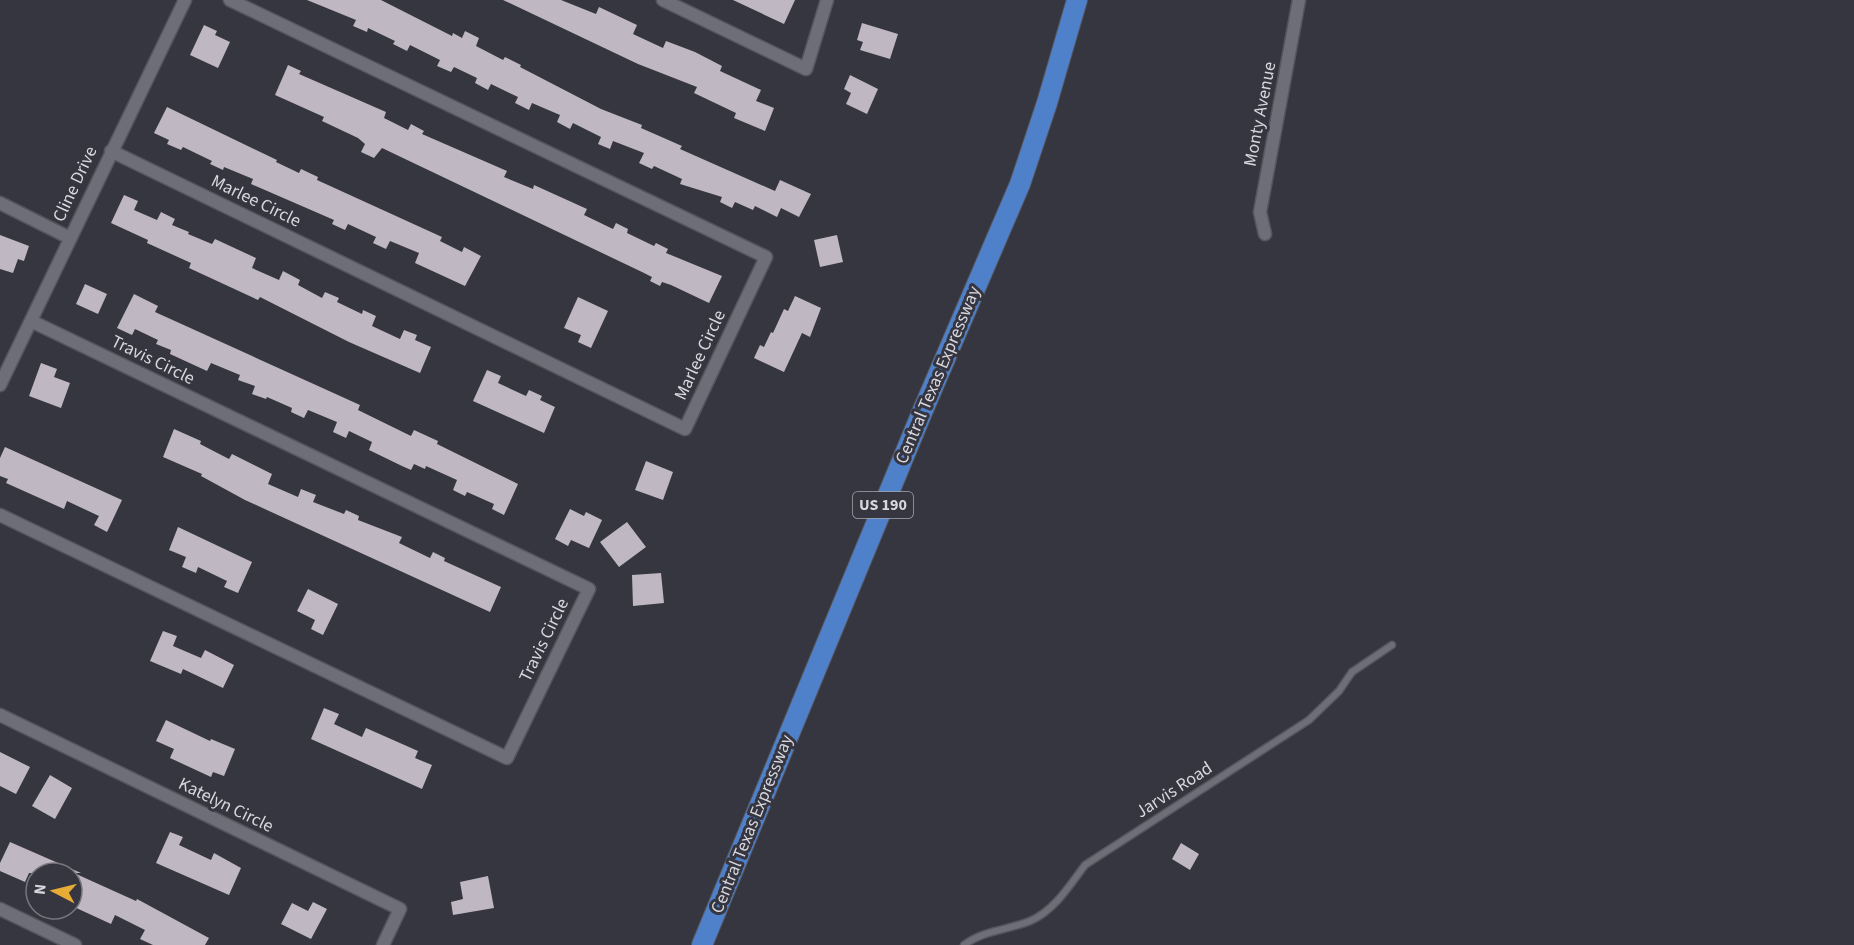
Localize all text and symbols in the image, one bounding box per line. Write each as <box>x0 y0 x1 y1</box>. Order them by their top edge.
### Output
street label: Monty Avenue <box>1238 59 1282 169</box>
street label: Cline Drive <box>47 142 103 226</box>
street label: Marlee Circle <box>207 169 305 234</box>
street label: Central Texas Expressway <box>889 282 987 468</box>
street label: Marlee Circle <box>668 306 732 404</box>
street label: Travis Circle <box>107 329 199 391</box>
road number: US 190 <box>853 492 913 518</box>
street label: Travis Circle <box>513 594 575 686</box>
street label: Central Texas Expressway <box>705 730 800 917</box>
street label: Jarvis Road <box>1131 756 1217 824</box>
street label: Katelyn Circle <box>174 771 278 839</box>
north arrow <box>24 861 84 921</box>
text: N <box>29 883 52 896</box>

